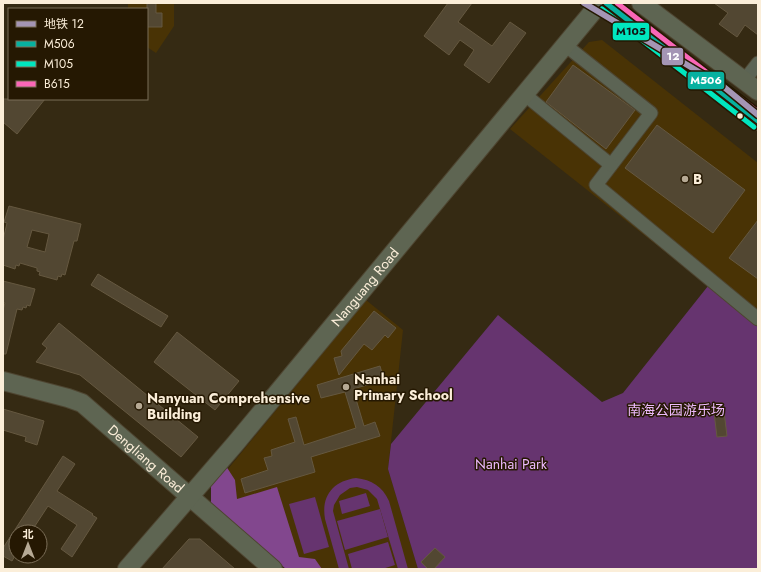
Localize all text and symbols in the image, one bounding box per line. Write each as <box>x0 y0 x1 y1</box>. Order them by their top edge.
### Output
legend <box>8 8 148 100</box>
text: 地铁 12 <box>44 15 84 33</box>
line badge: M105 <box>612 22 650 41</box>
text: M105 <box>616 23 646 39</box>
text: M506 <box>44 35 75 53</box>
line badge: 12 <box>661 47 684 66</box>
text: 12 <box>667 48 679 64</box>
text: M105 <box>44 55 73 73</box>
line badge: M506 <box>687 71 725 90</box>
text: M506 <box>690 72 722 88</box>
text: B615 <box>44 75 70 93</box>
unlabelled marker <box>735 111 745 121</box>
place label: B <box>693 169 702 189</box>
marker: B <box>680 174 690 184</box>
street label: Nanguang Road <box>326 243 404 331</box>
place label: Nanhai Primary School <box>354 369 453 405</box>
marker: Nanhai Primary School <box>341 382 351 392</box>
place label: Nanyuan Comprehensive Building <box>147 388 310 424</box>
park label: 南海公园游乐场 <box>627 400 725 420</box>
marker: Nanyuan Comprehensive Building <box>134 401 144 411</box>
street label: Dengliang Road <box>104 420 189 498</box>
park label: Nanhai Park <box>475 454 548 474</box>
north arrow <box>8 524 48 564</box>
text: 北 <box>23 526 34 542</box>

